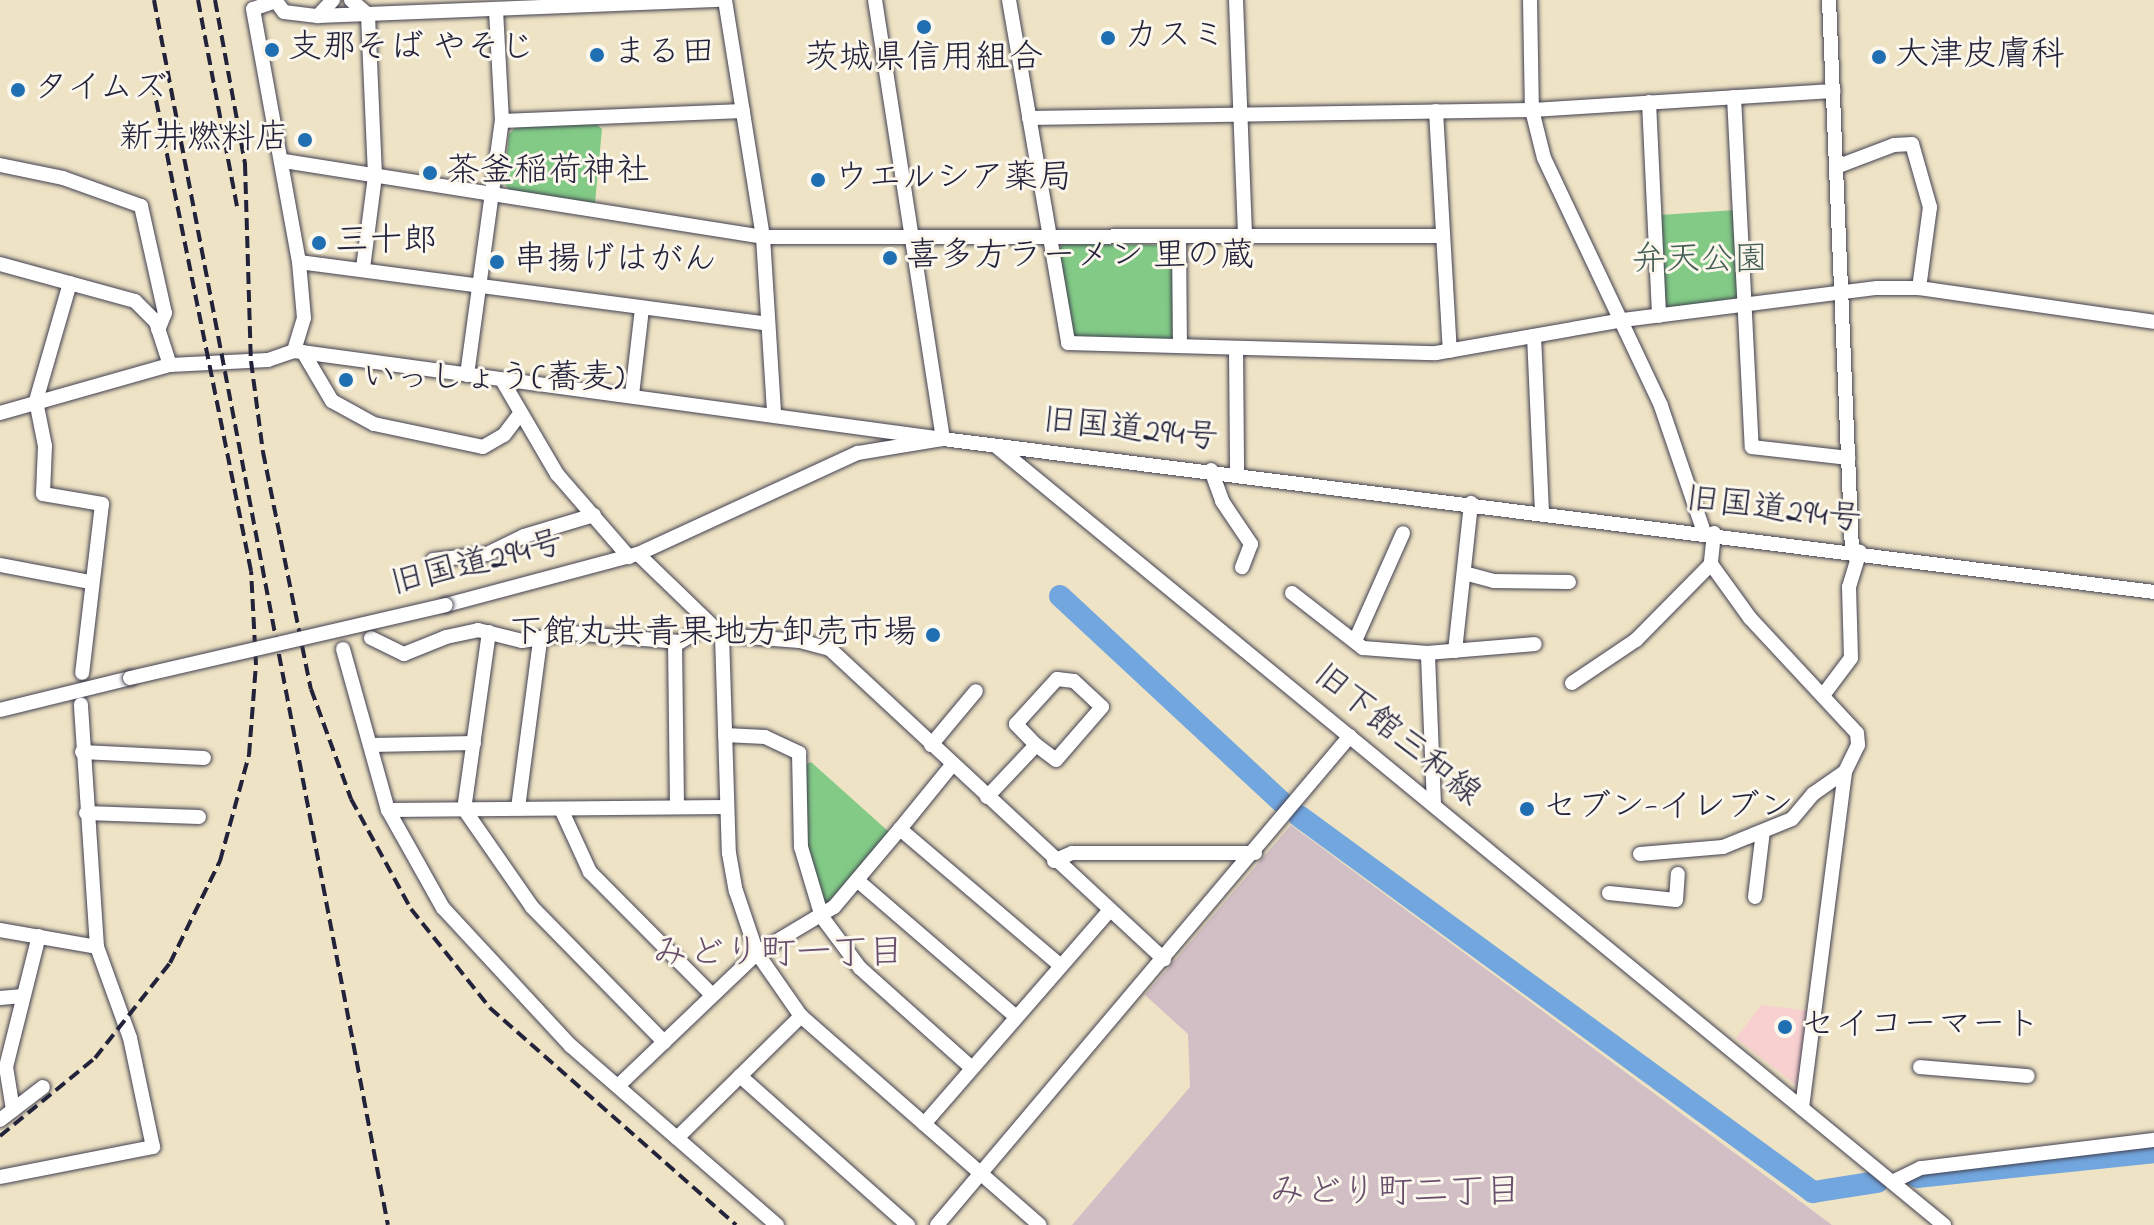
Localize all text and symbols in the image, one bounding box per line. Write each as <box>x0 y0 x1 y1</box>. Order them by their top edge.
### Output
marker: 茨城県信用組合 <box>915 18 933 36</box>
place label: カスミ <box>1124 18 1226 58</box>
marker: カスミ <box>1099 29 1117 47</box>
place label: 支那そば やそじ <box>288 30 534 70</box>
place label: まる田 <box>613 35 715 75</box>
place label: 大津皮膚科 <box>1895 37 2065 77</box>
place label: 茨城県信用組合 <box>805 40 1043 80</box>
marker: 支那そば やそじ <box>263 41 281 59</box>
marker: まる田 <box>588 46 606 64</box>
marker: 大津皮膚科 <box>1870 48 1888 66</box>
place label: タイムズ <box>34 70 170 110</box>
marker: タイムズ <box>9 81 27 99</box>
place label: 新井燃料店 <box>119 120 289 160</box>
marker: 新井燃料店 <box>296 131 314 149</box>
place label: 茶釜稲荷神社 <box>446 153 650 193</box>
place label: ウエルシア薬局 <box>834 160 1072 200</box>
marker: 茶釜稲荷神社 <box>421 164 439 182</box>
marker: ウエルシア薬局 <box>809 171 827 189</box>
place label: 三十郎 <box>335 223 437 263</box>
marker: 三十郎 <box>310 234 328 252</box>
place label: 喜多方ラーメン 里の蔵 <box>906 238 1254 278</box>
place label: 串揚げはがん <box>513 242 717 282</box>
park label: 弁天公園 <box>1632 242 1768 282</box>
marker: 喜多方ラーメン 里の蔵 <box>881 249 899 267</box>
marker: 串揚げはがん <box>488 253 506 271</box>
place label: いっしょう(蕎麦) <box>362 360 624 400</box>
marker: いっしょう(蕎麦) <box>337 371 355 389</box>
street label: 旧国道294号 <box>1040 401 1220 461</box>
street label: 旧国道294号 <box>1683 480 1863 542</box>
street label: 旧国道294号 <box>386 524 568 606</box>
place label: 下館丸共青果地方卸売市場 <box>509 615 917 655</box>
marker: 下館丸共青果地方卸売市場 <box>924 626 942 644</box>
street label: 旧下館三和線 <box>1304 656 1488 816</box>
place label: セブン-イレブン <box>1543 789 1794 829</box>
marker: セブン-イレブン <box>1518 800 1536 818</box>
district label: みどり町一丁目 <box>652 933 904 977</box>
place label: セイコーマート <box>1801 1007 2039 1047</box>
marker: セイコーマート <box>1776 1018 1794 1036</box>
district label: みどり町二丁目 <box>1269 1172 1521 1216</box>

